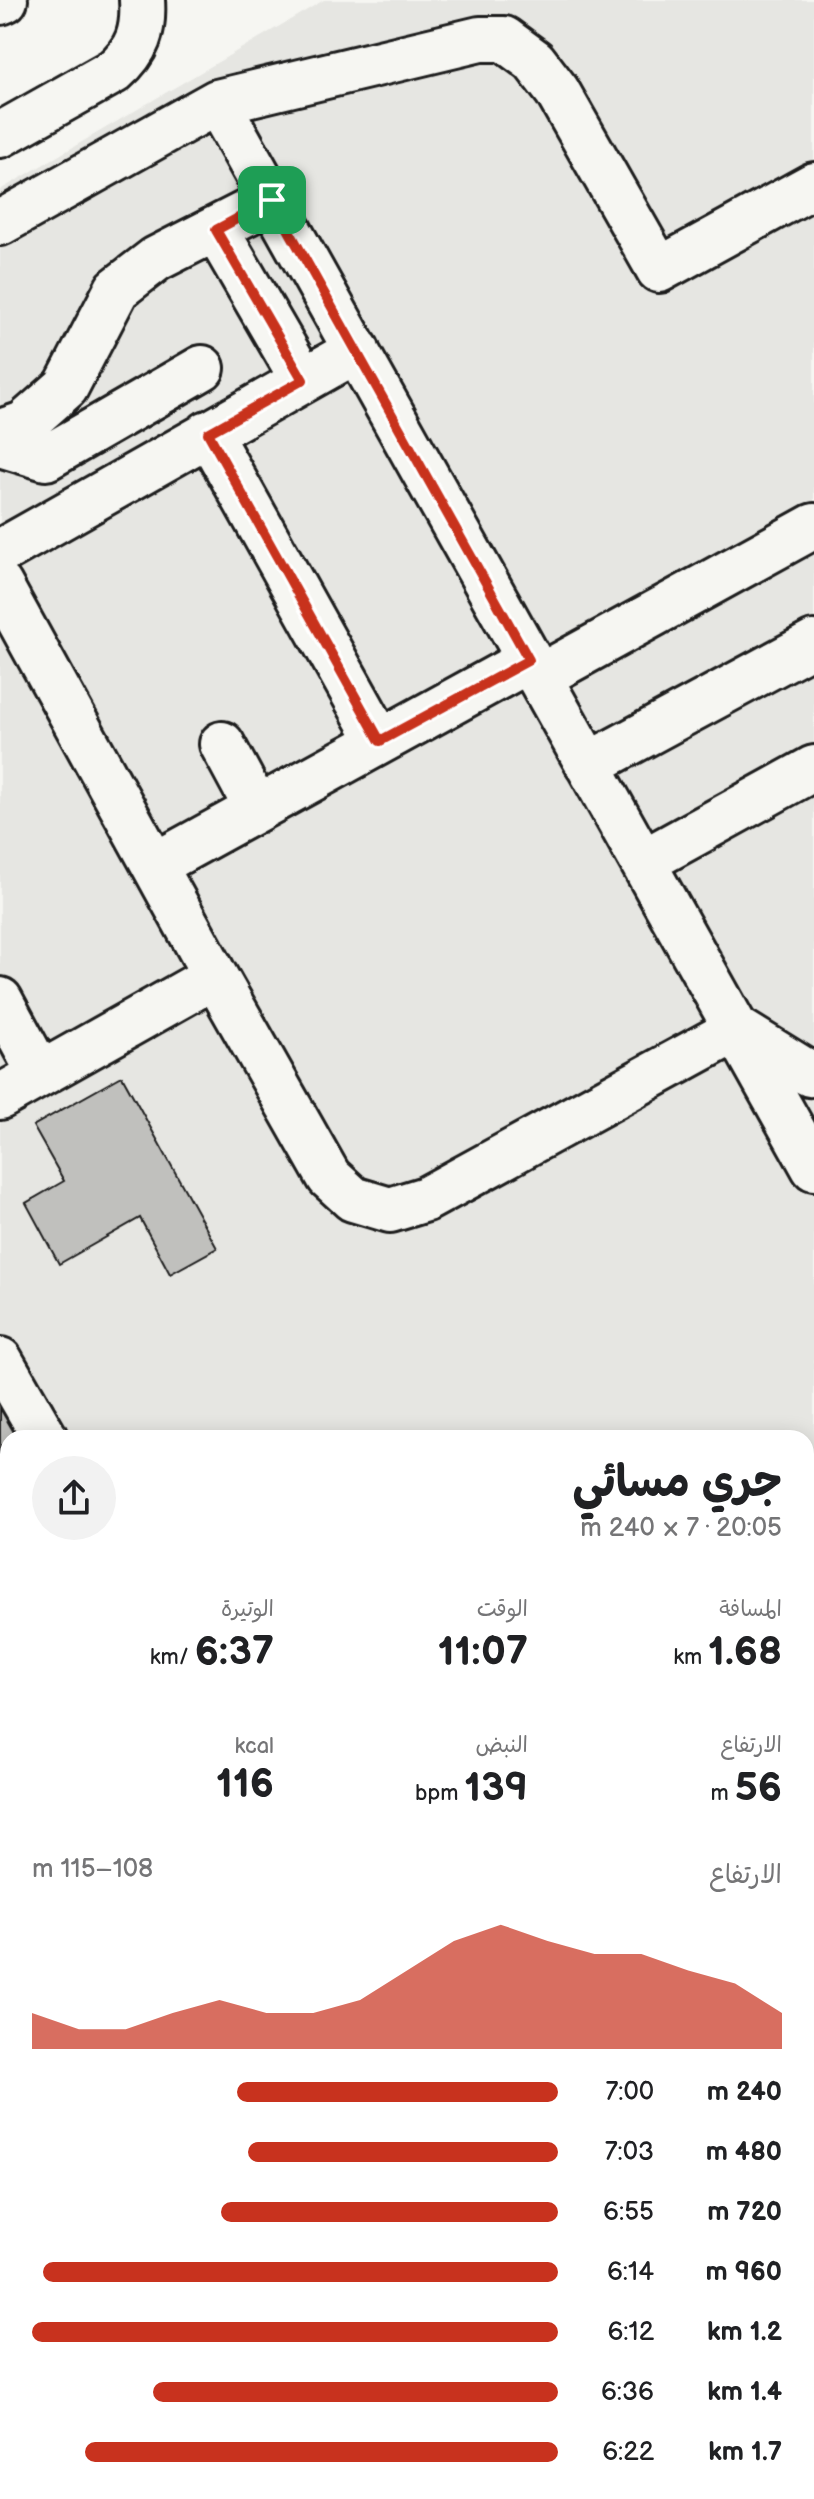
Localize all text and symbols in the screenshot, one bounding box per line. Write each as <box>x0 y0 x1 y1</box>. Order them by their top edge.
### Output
pin <box>238 166 306 234</box>
icon: arrive <box>250 178 294 222</box>
button: share <box>32 1456 116 1540</box>
text: جري مسائي <box>572 1456 782 1509</box>
text: 20:05 · 7 × 240 m <box>580 1513 782 1544</box>
text: الوتيرة <box>221 1596 274 1623</box>
text: الوقت <box>477 1596 528 1623</box>
text: المسافة <box>719 1596 782 1623</box>
text: 6:37 <box>195 1628 274 1676</box>
text: 11:07 <box>438 1628 528 1676</box>
text: 1.68 <box>708 1628 782 1676</box>
text: /km <box>150 1644 195 1671</box>
text: km <box>673 1644 708 1671</box>
text: النبض <box>475 1732 528 1759</box>
text: الارتفاع <box>720 1732 782 1759</box>
text: kcal <box>235 1733 274 1760</box>
text: 116 <box>216 1760 274 1808</box>
text: 139 <box>464 1764 528 1812</box>
text: 56 <box>735 1764 782 1812</box>
text: bpm <box>415 1780 464 1807</box>
text: m <box>711 1780 735 1807</box>
text: 108–115 m <box>32 1854 153 1885</box>
text: الارتفاع <box>709 1860 782 1891</box>
text: 7:00 <box>605 2077 654 2108</box>
text: 240 m <box>707 2077 782 2108</box>
text: 7:03 <box>605 2137 654 2168</box>
text: 480 m <box>706 2137 782 2168</box>
text: 6:55 <box>603 2197 654 2228</box>
text: 720 m <box>707 2197 782 2228</box>
text: 6:14 <box>607 2257 654 2288</box>
text: 960 m <box>706 2257 782 2288</box>
text: 6:12 <box>607 2317 654 2348</box>
text: 1.2 km <box>707 2317 782 2348</box>
text: 6:36 <box>601 2377 654 2408</box>
text: 1.4 km <box>707 2377 782 2408</box>
text: 6:22 <box>602 2437 654 2468</box>
text: 1.7 km <box>708 2437 782 2468</box>

